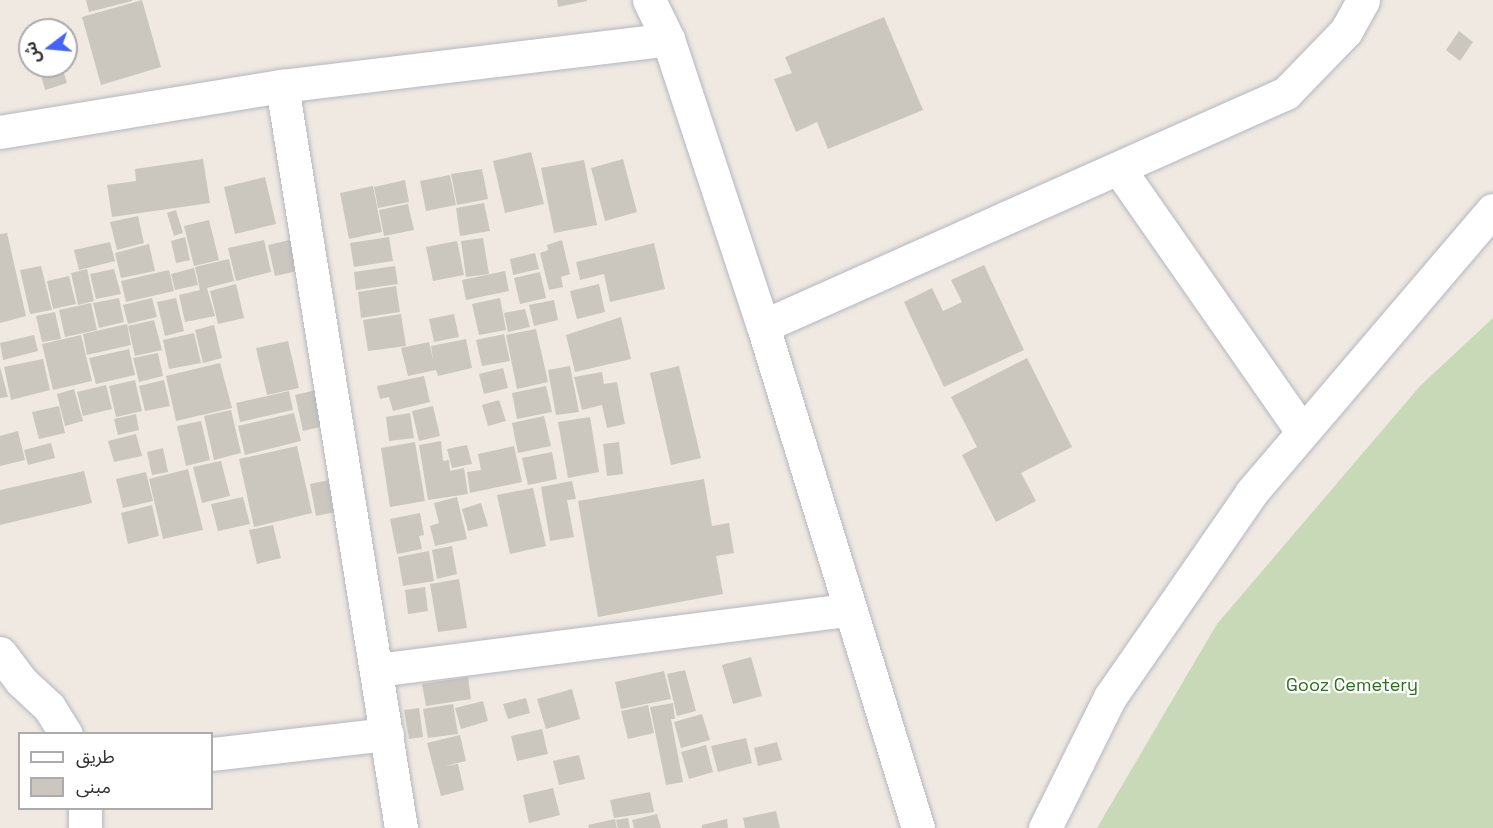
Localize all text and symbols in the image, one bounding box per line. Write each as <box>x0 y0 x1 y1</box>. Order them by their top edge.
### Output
north arrow <box>18 18 78 78</box>
text: ش <box>19 39 45 66</box>
park label: Gooz Cemetery <box>1286 674 1418 696</box>
legend <box>18 732 213 810</box>
text: طريق <box>76 745 115 768</box>
text: مبنى <box>76 775 111 798</box>

